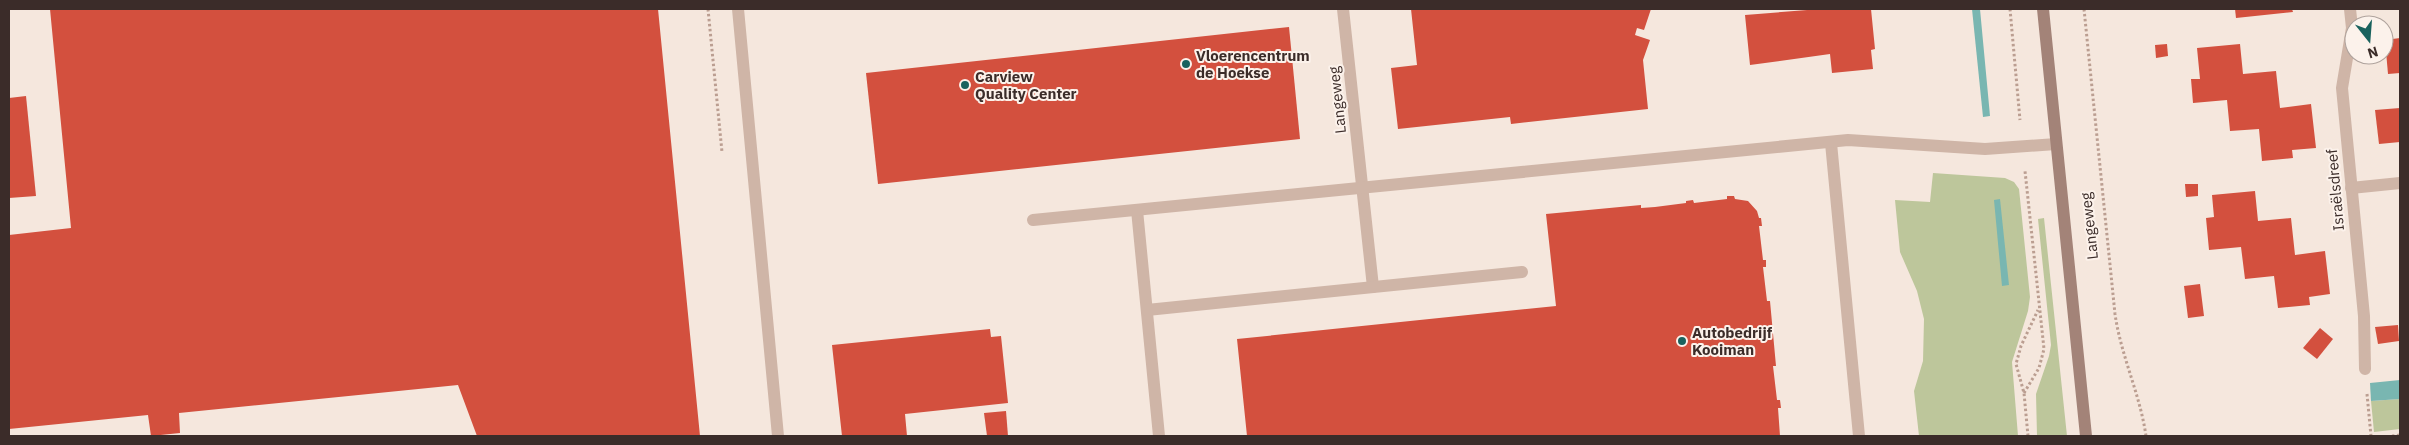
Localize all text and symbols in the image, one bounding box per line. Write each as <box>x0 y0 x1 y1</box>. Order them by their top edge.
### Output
north arrow <box>2344 15 2394 65</box>
text: N <box>2365 42 2380 63</box>
place label: Vloerencentrum de Hoekse <box>1196 46 1310 82</box>
marker: Vloerencentrum de Hoekse <box>1180 58 1192 70</box>
street label: Langeweg <box>1324 65 1350 135</box>
place label: Carview Quality Center <box>975 67 1077 103</box>
marker: Carview Quality Center <box>959 79 971 91</box>
street label: Israëlsdreef <box>2322 148 2348 232</box>
street label: Langeweg <box>2076 191 2102 261</box>
place label: Autobedrijf Kooiman <box>1692 323 1773 359</box>
marker: Autobedrijf Kooiman <box>1676 335 1688 347</box>

